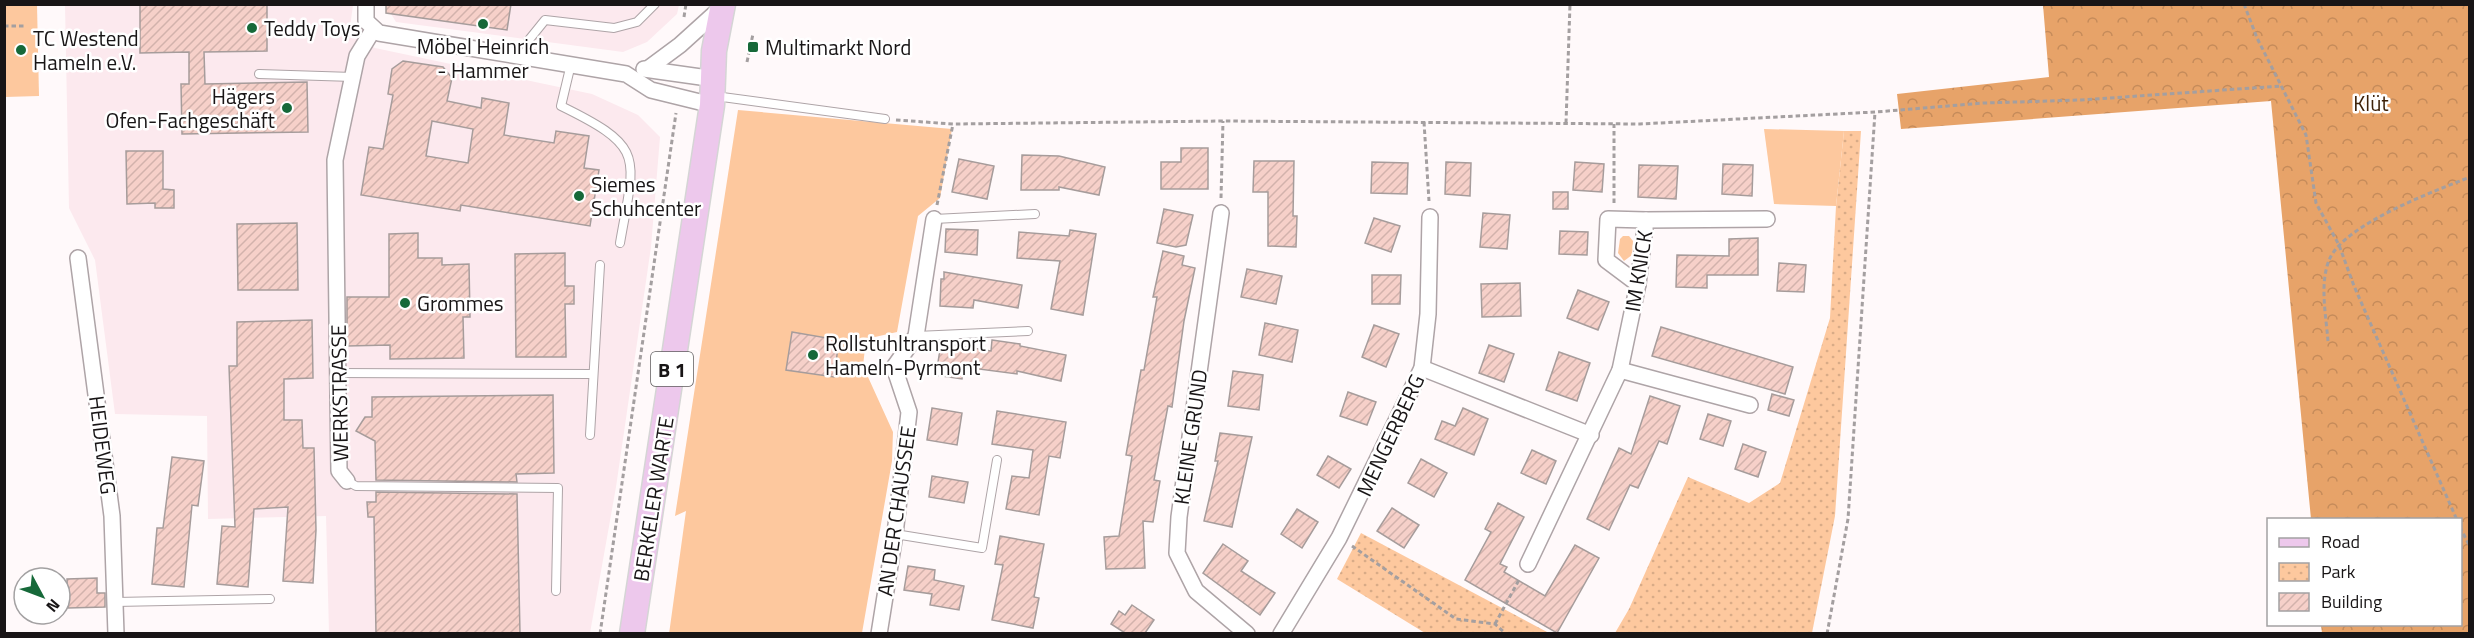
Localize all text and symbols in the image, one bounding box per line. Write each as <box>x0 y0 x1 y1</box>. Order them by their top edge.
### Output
place label: Teddy Toys <box>264 12 361 44</box>
marker: Möbel Heinrich - Hammer <box>476 17 490 31</box>
marker: Teddy Toys <box>245 21 259 35</box>
place label: TC Westend Hameln e.V. <box>33 22 139 78</box>
place label: Möbel Heinrich - Hammer <box>417 30 549 86</box>
place label: Multimarkt Nord <box>765 31 911 63</box>
marker: Multimarkt Nord <box>746 40 760 54</box>
marker: TC Westend Hameln e.V. <box>14 43 28 57</box>
place label: Hägers Ofen-Fachgeschäft <box>106 80 276 136</box>
park label: Klüt <box>2353 87 2389 119</box>
marker: Hägers Ofen-Fachgeschäft <box>280 101 294 115</box>
place label: Siemes Schuhcenter <box>591 168 701 224</box>
marker: Siemes Schuhcenter <box>572 189 586 203</box>
street label: IM KNICK <box>1616 228 1660 314</box>
place label: Grommes <box>417 287 504 319</box>
marker: Grommes <box>398 296 412 310</box>
street label: WERKSTRASSE <box>322 324 356 462</box>
place label: Rollstuhltransport Hameln-Pyrmont <box>825 327 987 383</box>
marker: Rollstuhltransport Hameln-Pyrmont <box>806 348 820 362</box>
road number: B 1 <box>651 352 693 386</box>
street label: KLEINE GRUND <box>1165 367 1215 507</box>
street label: MENGERBERG <box>1348 369 1432 501</box>
street label: HEIDEWEG <box>81 394 125 496</box>
street label: BERKELER WARTE <box>624 414 682 584</box>
street label: AN DER CHAUSSEE <box>868 424 924 598</box>
legend <box>2267 518 2462 626</box>
text: Road <box>2321 528 2360 555</box>
text: Park <box>2321 558 2356 585</box>
north arrow <box>12 566 72 626</box>
text: Building <box>2321 588 2382 615</box>
text: N <box>41 594 66 618</box>

